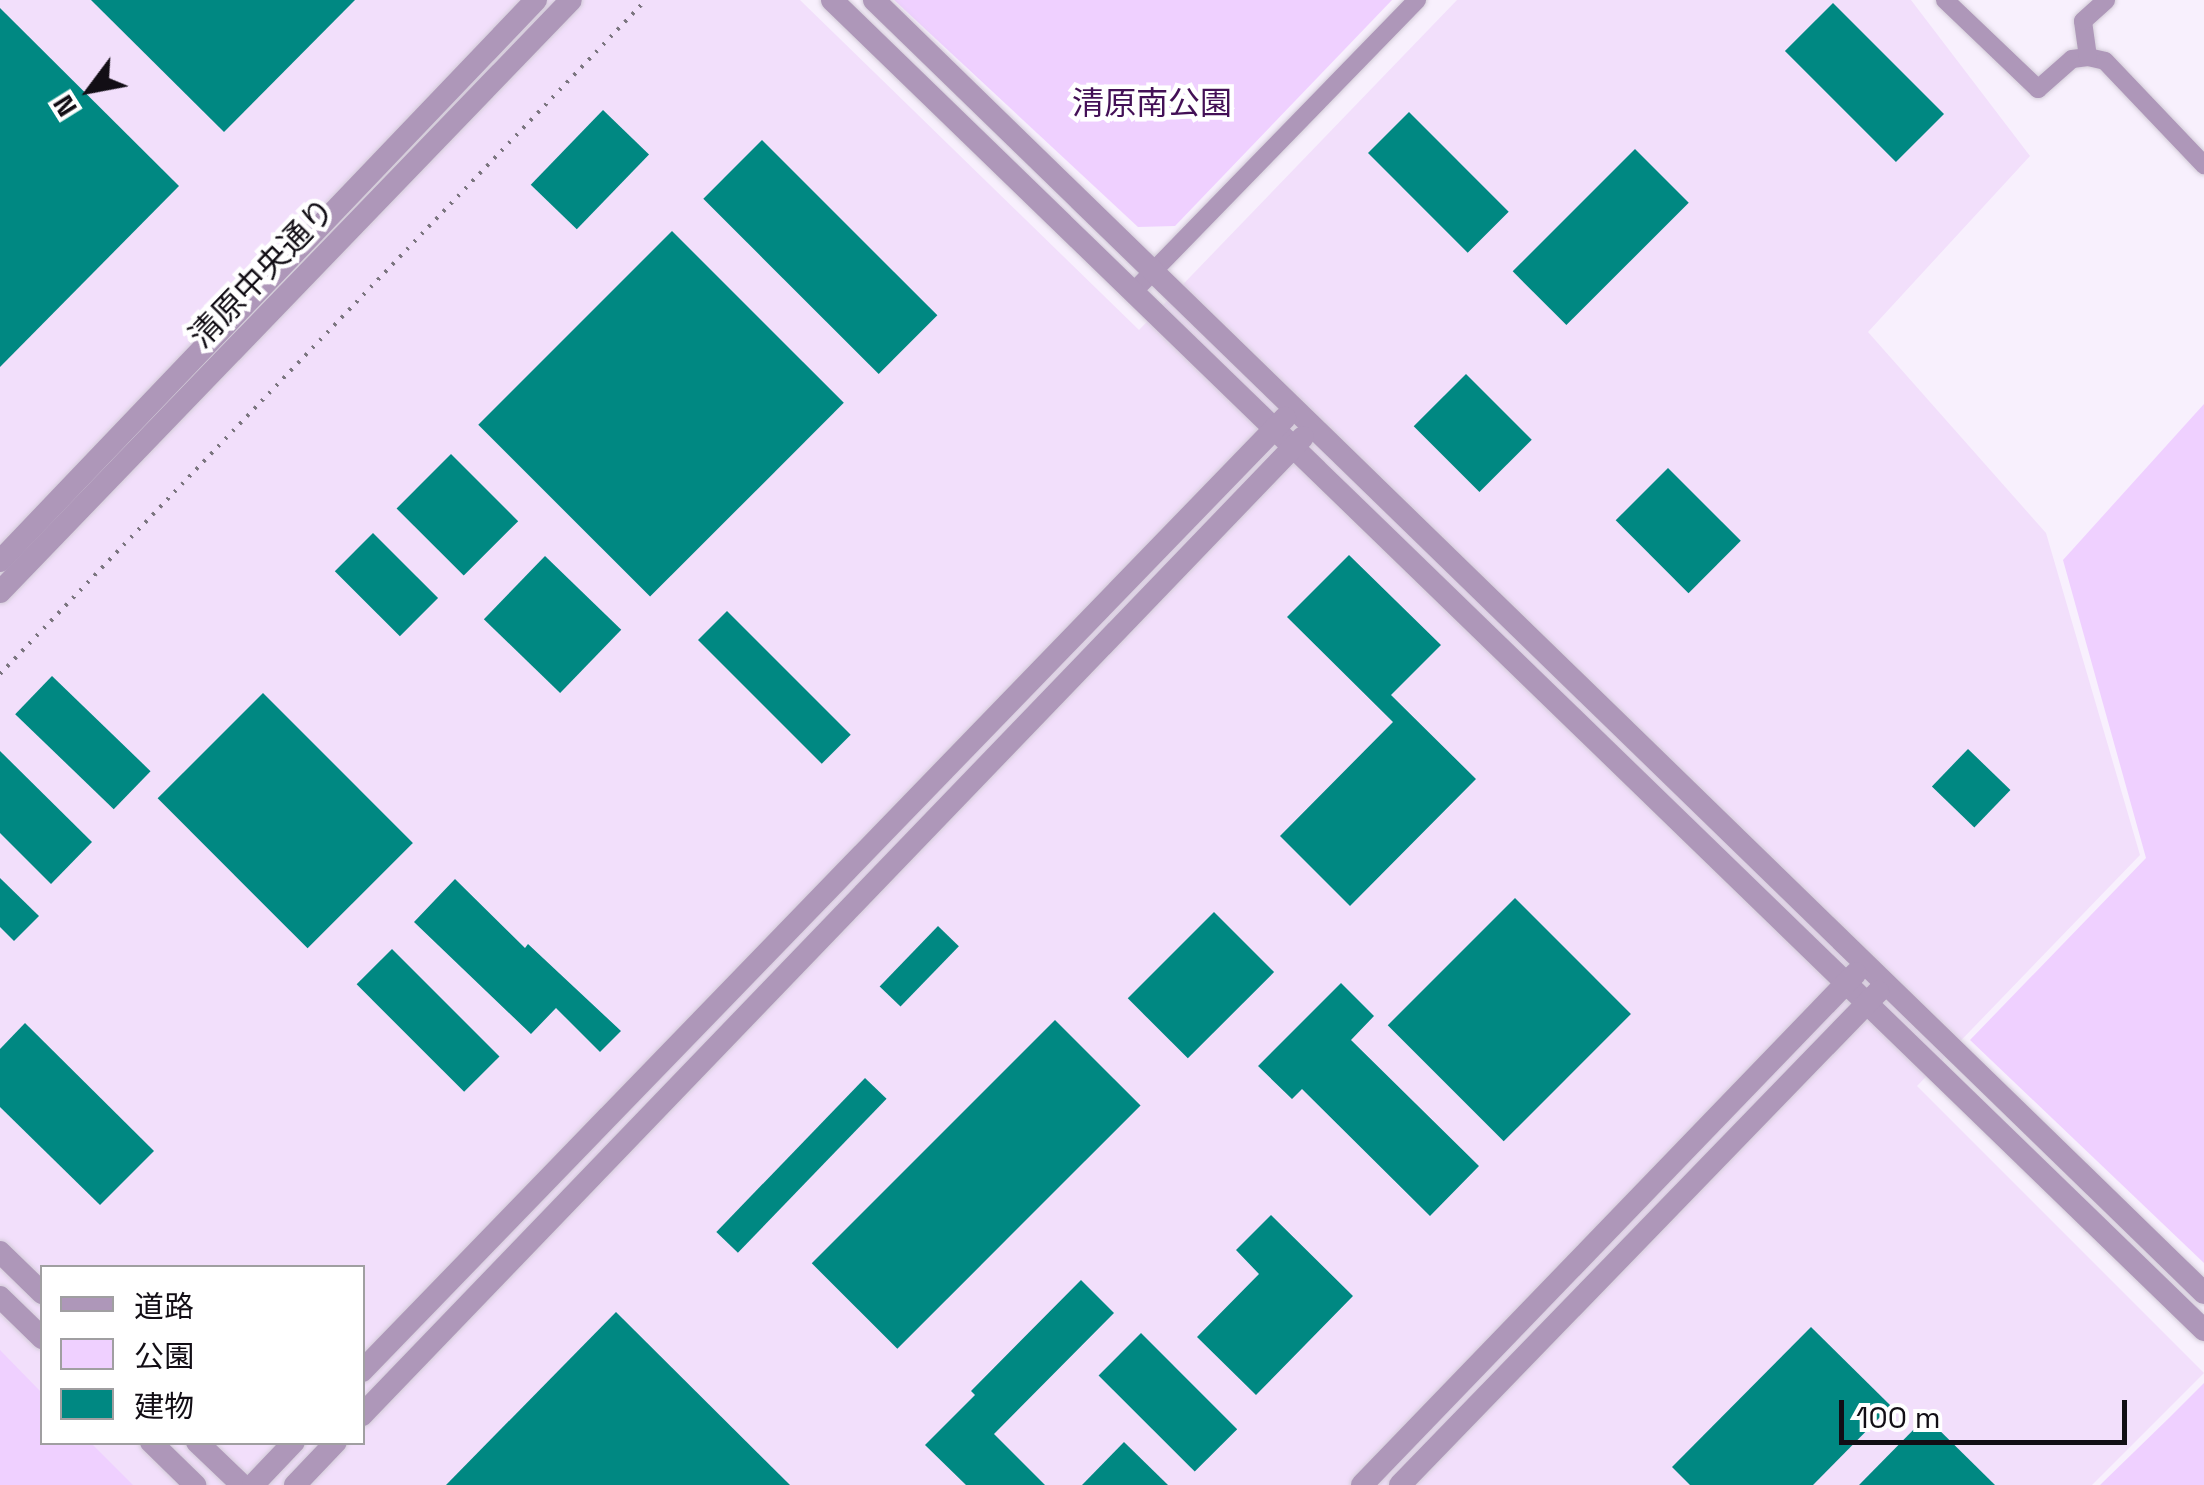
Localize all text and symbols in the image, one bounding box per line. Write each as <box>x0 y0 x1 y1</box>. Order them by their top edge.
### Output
north arrow <box>40 40 140 140</box>
park label: 清原南公園 <box>1072 84 1232 122</box>
text: N <box>44 88 85 123</box>
street label: 清原中央通り <box>182 191 342 355</box>
legend <box>40 1265 365 1445</box>
text: 道路 <box>134 1287 194 1326</box>
text: 公園 <box>134 1337 194 1376</box>
scale bar <box>1844 1380 2132 1442</box>
text: 建物 <box>134 1387 194 1426</box>
text: 100 m <box>1856 1398 1941 1437</box>

